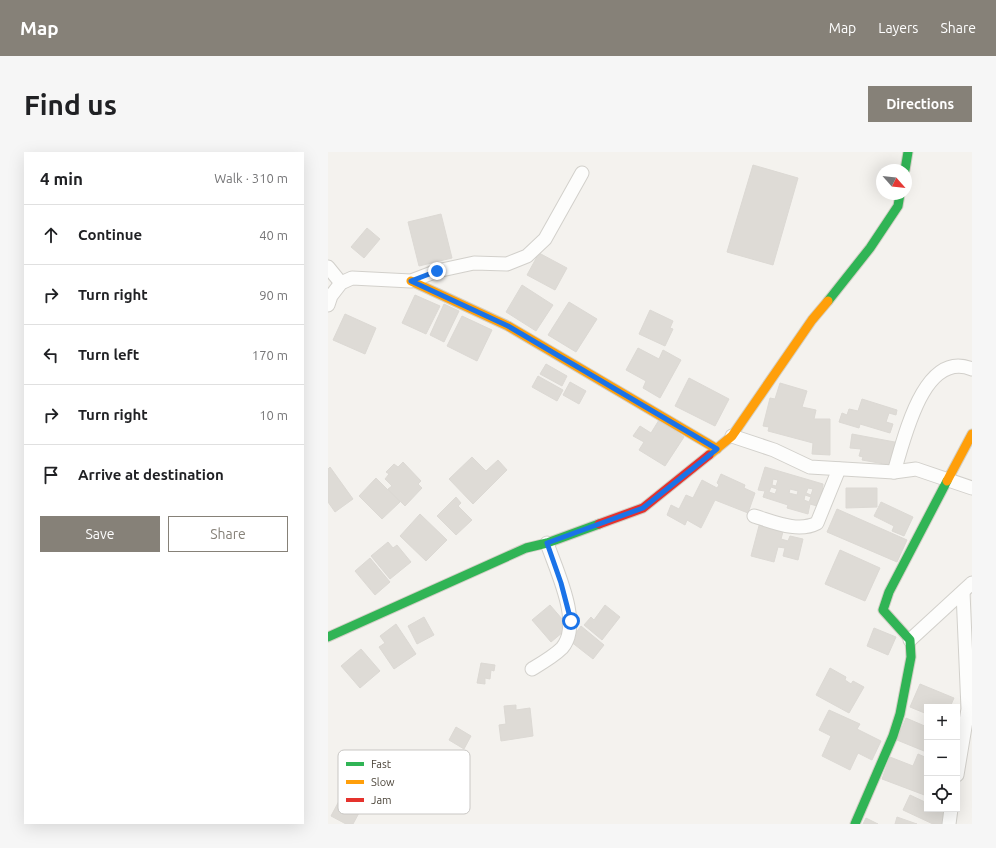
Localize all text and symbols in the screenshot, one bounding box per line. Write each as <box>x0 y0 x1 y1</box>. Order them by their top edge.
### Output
text: Map <box>20 17 59 39</box>
text: Map <box>829 20 856 36</box>
text: Layers <box>878 20 918 36</box>
text: Share <box>940 20 976 36</box>
button: Directions <box>868 86 972 122</box>
text: Find us <box>24 89 117 120</box>
north arrow <box>876 164 912 200</box>
text: 4 min <box>40 169 83 188</box>
text: Walk · 310 m <box>214 171 288 185</box>
icon: ahead <box>40 224 62 246</box>
text: Continue <box>78 226 142 243</box>
text: 40 m <box>259 228 288 242</box>
route end <box>428 262 446 280</box>
icon: right <box>40 284 62 306</box>
text: Turn right <box>78 286 148 303</box>
text: 90 m <box>259 288 288 302</box>
icon: left <box>40 344 62 366</box>
text: Turn left <box>78 346 139 363</box>
text: 170 m <box>252 348 288 362</box>
icon: right <box>40 404 62 426</box>
text: Turn right <box>78 406 148 423</box>
text: 10 m <box>259 408 288 422</box>
icon: arrive <box>40 464 62 486</box>
text: Arrive at destination <box>78 466 224 483</box>
button: Save <box>40 516 160 552</box>
button: Share <box>168 516 288 552</box>
route start <box>562 612 580 630</box>
map controls <box>924 704 960 812</box>
button: + <box>924 704 960 740</box>
button: − <box>924 740 960 776</box>
legend <box>338 750 470 814</box>
text: Fast <box>371 758 392 770</box>
text: Slow <box>371 776 395 788</box>
button: locate <box>924 776 960 812</box>
text: Jam <box>371 794 392 806</box>

